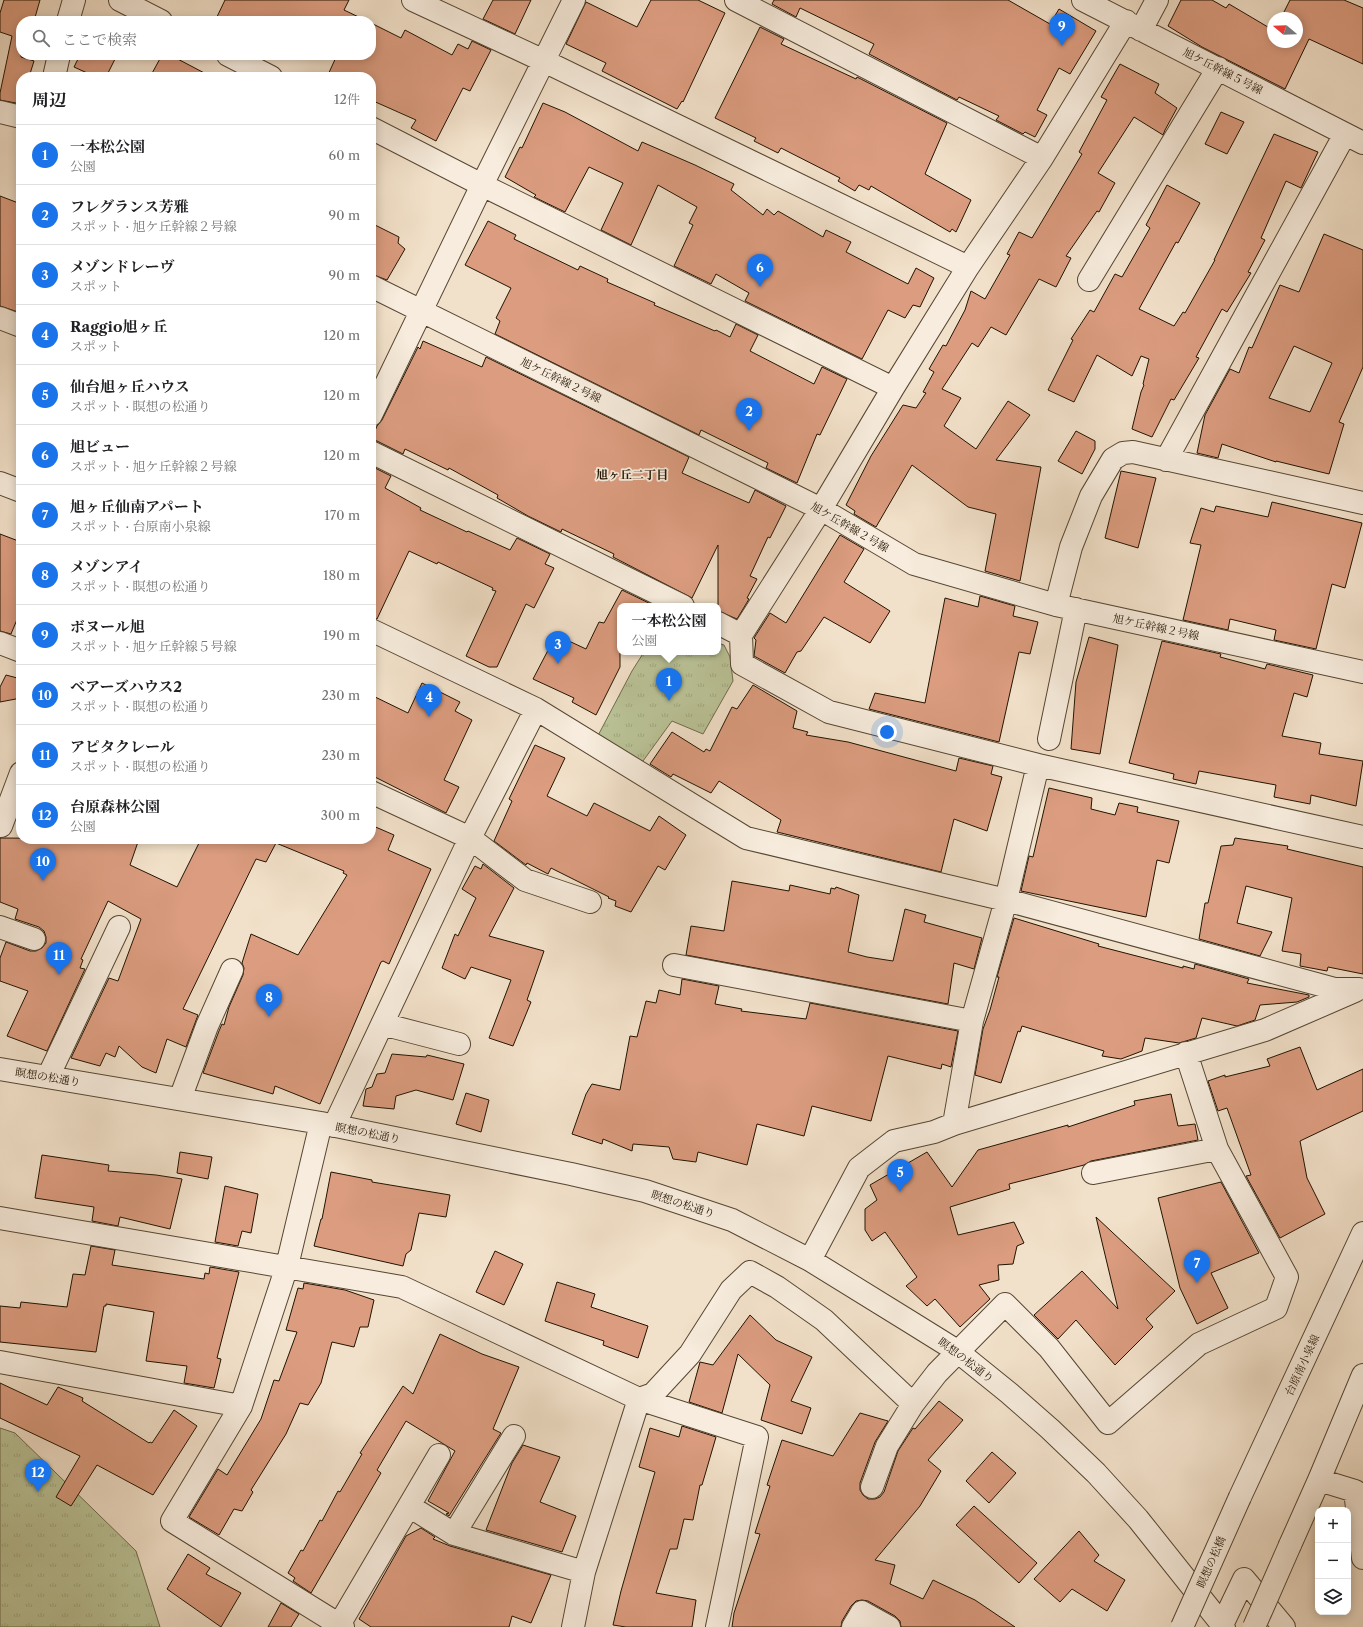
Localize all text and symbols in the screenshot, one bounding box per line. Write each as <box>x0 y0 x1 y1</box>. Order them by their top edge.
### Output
north arrow <box>1267 12 1303 48</box>
pin: 9 <box>1049 13 1075 46</box>
search box <box>16 16 376 60</box>
icon: search <box>30 27 52 49</box>
text: ここで検索 <box>62 30 137 49</box>
street label: 旭ケ丘幹線５号線 <box>1181 45 1265 97</box>
text: 周辺 <box>32 90 66 110</box>
text: 12件 <box>334 91 360 107</box>
text: 一本松公園 <box>70 137 145 156</box>
text: 1 <box>42 147 48 163</box>
text: 60 m <box>329 147 360 163</box>
text: 公園 <box>70 158 96 174</box>
text: フレグランス芳雅 <box>70 197 189 216</box>
text: 2 <box>41 207 49 223</box>
text: 90 m <box>329 207 360 223</box>
text: スポット · 旭ケ丘幹線２号線 <box>70 218 237 234</box>
pin: 6 <box>747 254 773 287</box>
text: メゾンドレーヴ <box>70 257 175 276</box>
text: 3 <box>41 267 49 283</box>
text: 90 m <box>329 267 360 283</box>
text: スポット <box>70 278 122 294</box>
text: Raggio旭ヶ丘 <box>70 317 167 336</box>
text: 4 <box>41 327 49 343</box>
text: 120 m <box>323 327 360 343</box>
text: スポット <box>70 338 122 354</box>
street label: 旭ケ丘幹線２号線 <box>518 354 604 406</box>
text: 仙台旭ヶ丘ハウス <box>70 377 190 396</box>
text: 5 <box>41 387 49 403</box>
text: 120 m <box>323 387 360 403</box>
text: スポット · 瞑想の松通り <box>70 398 211 414</box>
pin: 2 <box>736 398 762 431</box>
text: 旭ビュー <box>70 437 130 456</box>
text: 6 <box>41 447 49 463</box>
text: 120 m <box>323 447 360 463</box>
text: スポット · 旭ケ丘幹線２号線 <box>70 458 237 474</box>
district label: 旭ヶ丘二丁目 <box>596 467 668 482</box>
text: 旭ヶ丘仙南アパート <box>70 497 204 516</box>
street label: 旭ケ丘幹線２号線 <box>808 499 892 555</box>
text: 7 <box>42 507 48 523</box>
text: 170 m <box>324 507 360 523</box>
text: スポット · 台原南小泉線 <box>70 518 211 534</box>
text: メゾンアイ <box>70 557 143 576</box>
text: 8 <box>41 567 49 583</box>
text: 180 m <box>323 567 360 583</box>
text: スポット · 瞑想の松通り <box>70 578 211 594</box>
popup <box>617 603 721 655</box>
text: 一本松公園 <box>631 611 707 630</box>
street label: 旭ケ丘幹線２号線 <box>1112 611 1200 643</box>
text: ボヌール旭 <box>70 617 145 636</box>
text: 9 <box>41 627 49 643</box>
text: 190 m <box>323 627 360 643</box>
pin: 3 <box>545 631 571 664</box>
text: 公園 <box>631 632 658 648</box>
text: スポット · 旭ケ丘幹線５号線 <box>70 638 237 654</box>
pin: 1 <box>656 668 682 701</box>
text: ベアーズハウス2 <box>70 677 182 696</box>
pin: 4 <box>416 684 442 717</box>
text: 10 <box>38 687 52 703</box>
text: 230 m <box>322 687 360 703</box>
text: スポット · 瞑想の松通り <box>70 698 211 714</box>
your location <box>877 722 897 742</box>
text: アピタクレール <box>70 737 175 756</box>
text: 11 <box>39 747 51 763</box>
text: 230 m <box>322 747 360 763</box>
text: スポット · 瞑想の松通り <box>70 758 211 774</box>
text: 台原森林公園 <box>70 797 160 816</box>
text: 12 <box>38 807 52 823</box>
text: 300 m <box>321 807 360 823</box>
text: 公園 <box>70 818 96 834</box>
pin: 10 <box>30 848 56 881</box>
pin: 11 <box>46 942 72 975</box>
pin: 8 <box>256 984 282 1017</box>
street label: 瞑想の松通り <box>14 1065 82 1089</box>
street label: 瞑想の松通り <box>334 1120 402 1146</box>
pin: 5 <box>887 1159 913 1192</box>
street label: 瞑想の松通り <box>649 1187 717 1221</box>
pin: 7 <box>1184 1250 1210 1283</box>
street label: 台原南小泉線 <box>1282 1332 1322 1398</box>
street label: 瞑想の松通り <box>935 1335 997 1385</box>
pin: 12 <box>25 1459 51 1492</box>
map controls <box>1315 1507 1351 1615</box>
button: + <box>1315 1507 1351 1543</box>
street label: 瞑想の松橋 <box>1193 1534 1229 1590</box>
button: − <box>1315 1543 1351 1579</box>
button: layers <box>1315 1579 1351 1615</box>

